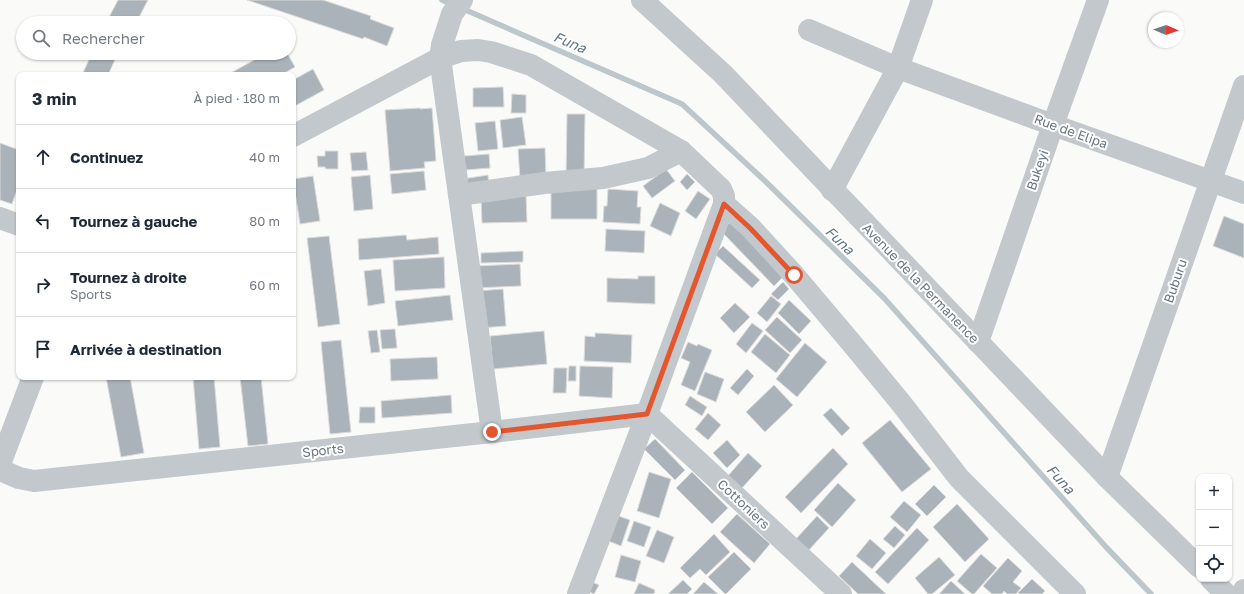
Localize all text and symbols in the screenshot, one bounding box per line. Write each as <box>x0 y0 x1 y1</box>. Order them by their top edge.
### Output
north arrow <box>1148 12 1184 48</box>
search box <box>16 16 296 60</box>
icon: search <box>30 27 52 49</box>
water label: Funa <box>551 28 590 57</box>
text: Rechercher <box>62 29 145 47</box>
text: 3 min <box>32 88 76 109</box>
text: À pied · 180 m <box>194 90 280 106</box>
street label: Rue de Elipa <box>1032 110 1110 152</box>
icon: ahead <box>32 146 54 168</box>
text: Continuez <box>70 148 143 166</box>
street label: Bukeyi <box>1023 148 1051 192</box>
text: 40 m <box>249 149 280 165</box>
icon: left <box>32 210 54 232</box>
text: Tournez à gauche <box>70 212 197 230</box>
text: 80 m <box>249 213 280 229</box>
street label: Avenue de la Permanence <box>859 220 983 346</box>
water label: Funa <box>822 222 859 258</box>
street label: Buburu <box>1160 257 1190 305</box>
route start <box>785 266 803 284</box>
text: Tournez à droite <box>70 268 187 286</box>
icon: right <box>32 274 54 296</box>
text: 60 m <box>249 277 280 293</box>
text: Sports <box>70 286 112 302</box>
icon: arrive <box>32 338 54 360</box>
text: Arrivée à destination <box>70 340 222 358</box>
route end <box>483 423 501 441</box>
street label: Sports <box>302 440 345 460</box>
water label: Funa <box>1044 461 1079 498</box>
map controls <box>1196 474 1232 582</box>
button: + <box>1196 474 1232 510</box>
street label: Cottoniers <box>715 476 774 532</box>
button: − <box>1196 510 1232 546</box>
button: locate <box>1196 546 1232 582</box>

